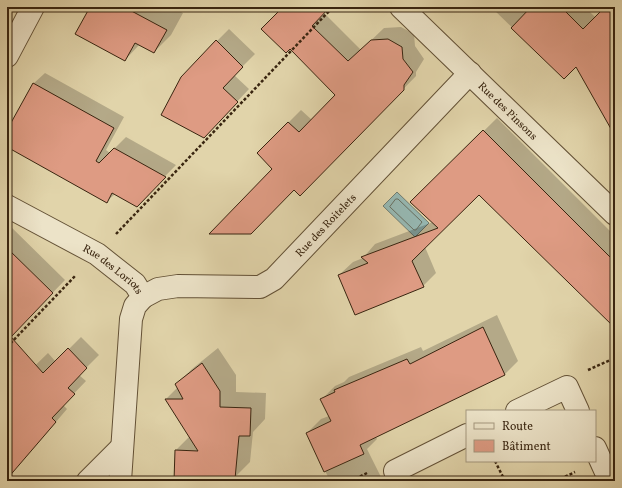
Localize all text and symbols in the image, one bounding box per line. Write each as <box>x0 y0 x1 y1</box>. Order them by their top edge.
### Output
street label: Rue des Pinsons <box>474 79 540 144</box>
street label: Rue des Roitelets <box>293 191 360 261</box>
street label: Rue des Loriots <box>80 242 146 298</box>
legend <box>466 410 596 462</box>
text: Route <box>502 419 533 435</box>
text: Bâtiment <box>502 439 551 455</box>

